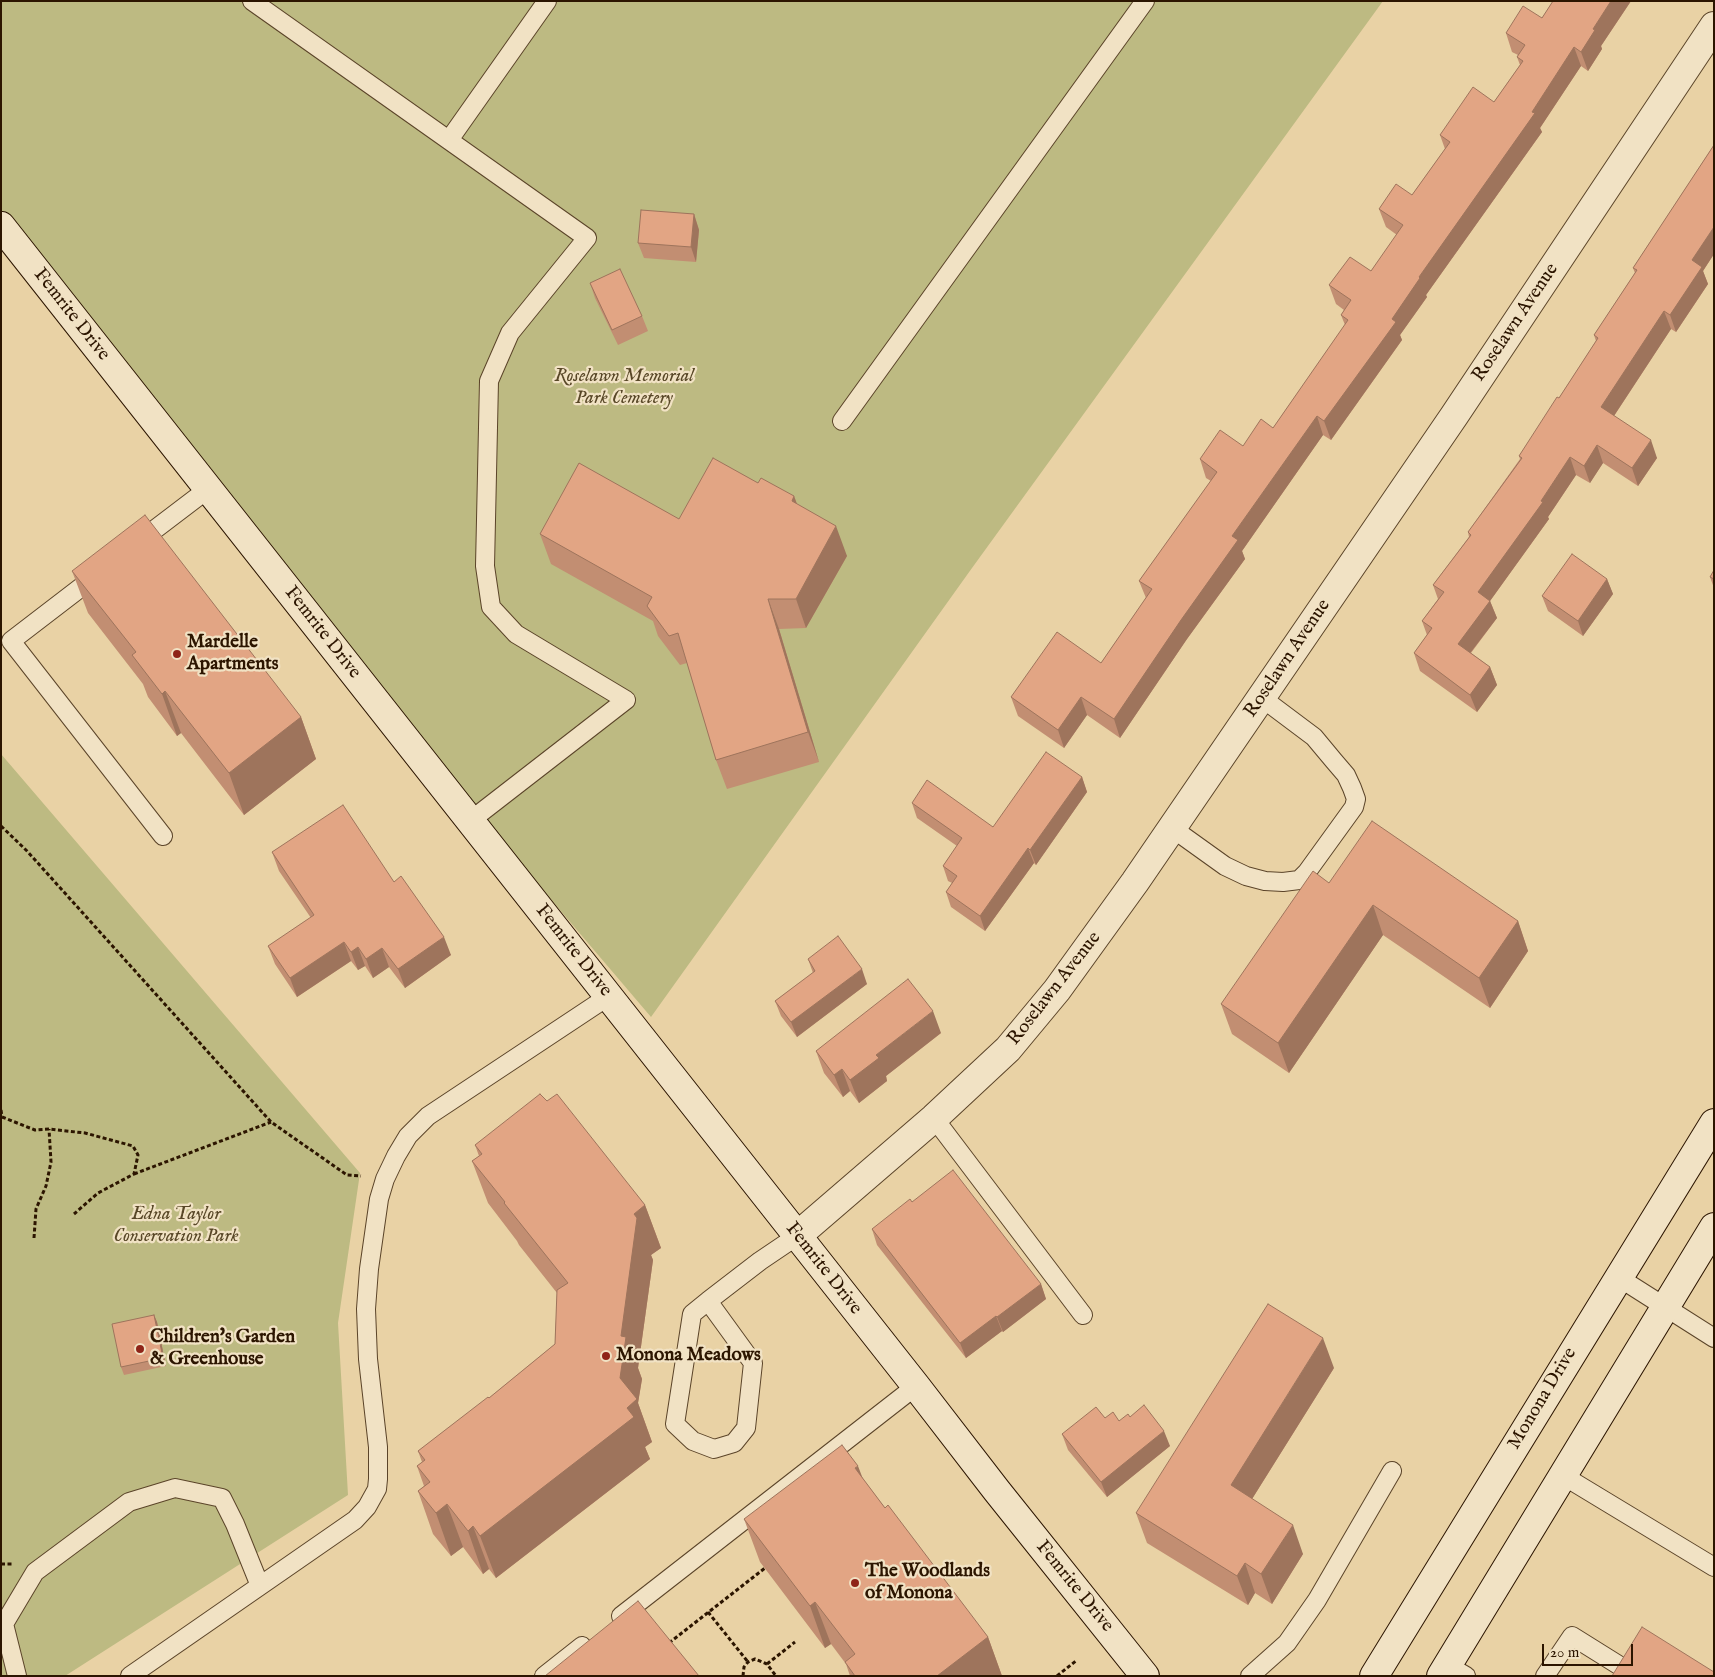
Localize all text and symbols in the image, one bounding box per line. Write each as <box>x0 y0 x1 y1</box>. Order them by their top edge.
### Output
street label: Roselawn Avenue <box>1468 259 1564 387</box>
street label: Femrite Drive <box>28 264 114 366</box>
park label: Roselawn Memorial Park Cemetery <box>554 366 694 410</box>
street label: Femrite Drive <box>279 582 365 684</box>
street label: Roselawn Avenue <box>1240 595 1336 723</box>
place label: Mardelle Apartments <box>187 632 278 676</box>
marker: Mardelle Apartments <box>171 648 183 660</box>
street label: Femrite Drive <box>530 900 616 1002</box>
street label: Roselawn Avenue <box>1004 928 1106 1050</box>
park label: Edna Taylor Conservation Park <box>113 1204 239 1248</box>
street label: Femrite Drive <box>780 1218 866 1320</box>
place label: Children's Garden & Greenhouse <box>150 1327 295 1371</box>
marker: Children's Garden & Greenhouse <box>134 1343 146 1355</box>
street label: Monona Drive <box>1504 1344 1582 1454</box>
place label: Monona Meadows <box>616 1345 761 1367</box>
marker: Monona Meadows <box>600 1350 612 1362</box>
street label: Femrite Drive <box>1030 1537 1118 1637</box>
place label: The Woodlands of Monona <box>865 1561 990 1605</box>
marker: The Woodlands of Monona <box>849 1577 861 1589</box>
scale bar <box>1545 1634 1636 1666</box>
text: 20 m <box>1550 1643 1579 1662</box>

